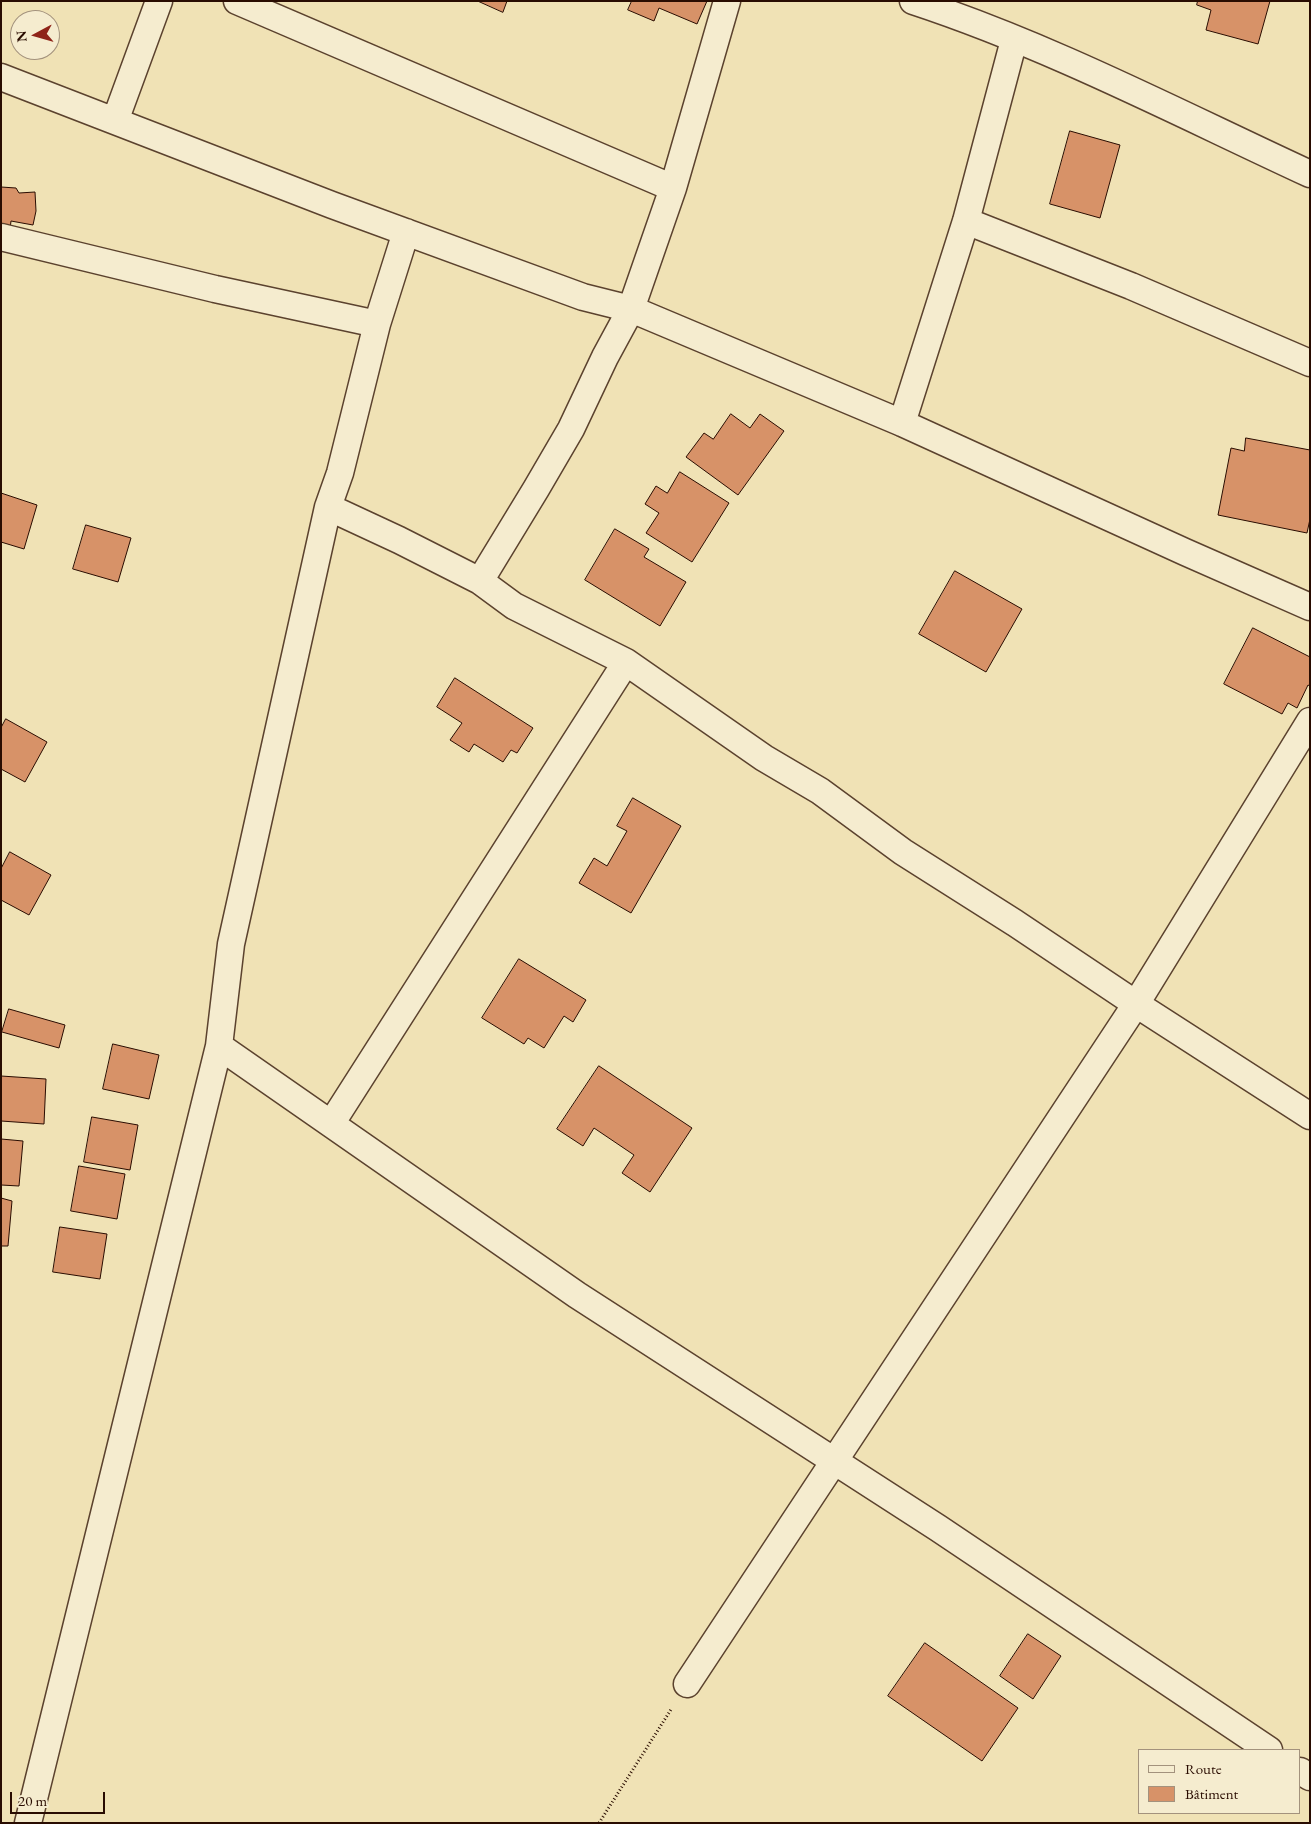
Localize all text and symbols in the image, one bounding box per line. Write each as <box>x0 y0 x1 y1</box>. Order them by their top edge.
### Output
north arrow <box>10 10 60 60</box>
text: N <box>12 30 31 43</box>
legend <box>1138 1749 1301 1814</box>
text: Route <box>1185 1759 1222 1778</box>
scale bar <box>12 1782 108 1814</box>
text: Bâtiment <box>1185 1784 1238 1803</box>
text: 20 m <box>18 1791 47 1810</box>

